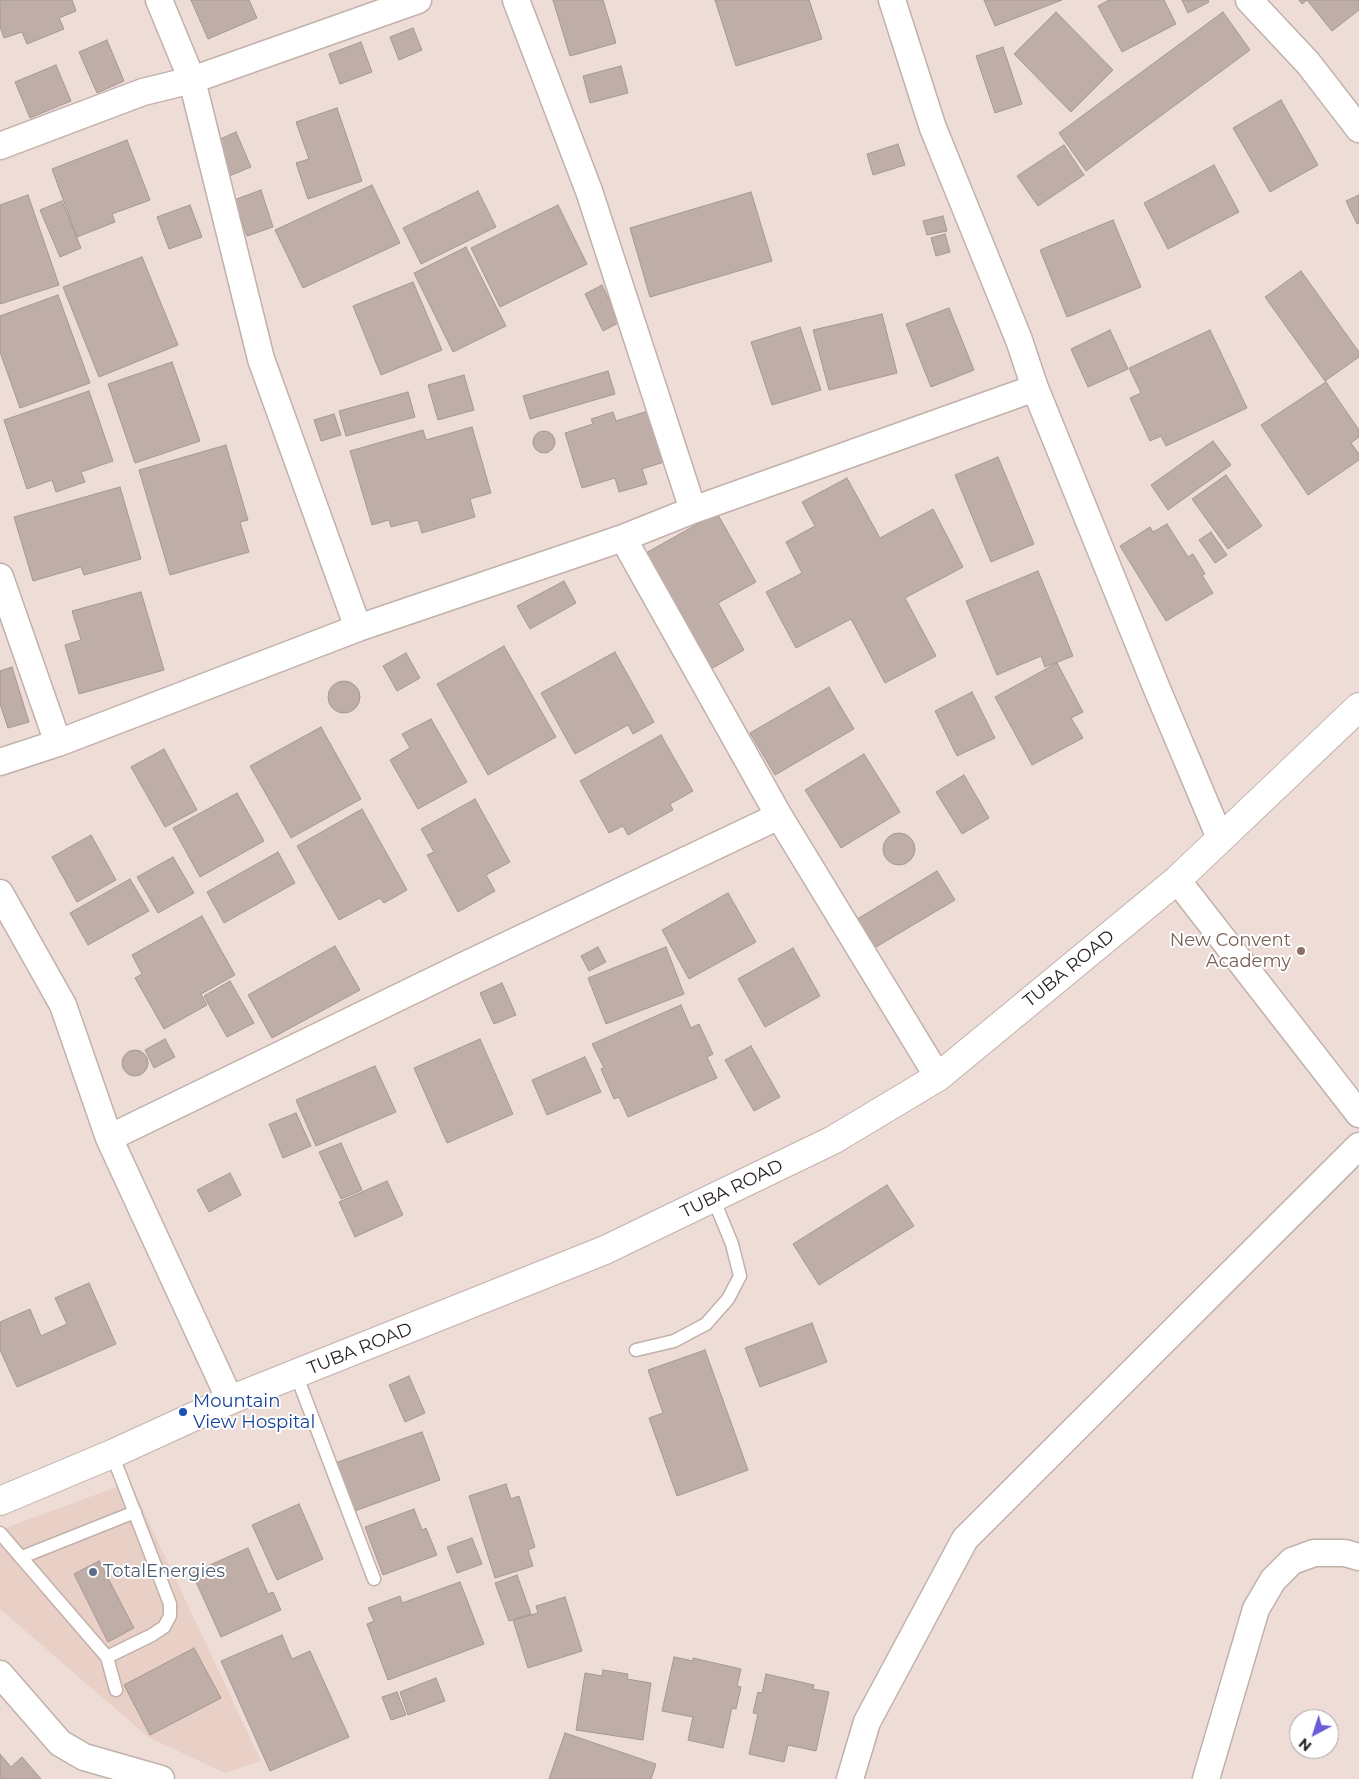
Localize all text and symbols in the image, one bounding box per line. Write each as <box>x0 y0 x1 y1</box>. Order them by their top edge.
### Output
street label: TUBA ROAD <box>1019 926 1119 1012</box>
place label: New Convent Academy <box>1170 930 1291 972</box>
marker: New Convent Academy <box>1295 945 1307 957</box>
street label: TUBA ROAD <box>677 1155 787 1223</box>
street label: TUBA ROAD <box>304 1318 416 1380</box>
place label: Mountain View Hospital <box>193 1391 315 1434</box>
marker: Mountain View Hospital <box>177 1406 189 1418</box>
place label: TotalEnergies <box>103 1561 225 1583</box>
marker: TotalEnergies <box>87 1566 99 1578</box>
north arrow <box>1289 1709 1339 1759</box>
text: N <box>1295 1734 1315 1755</box>

